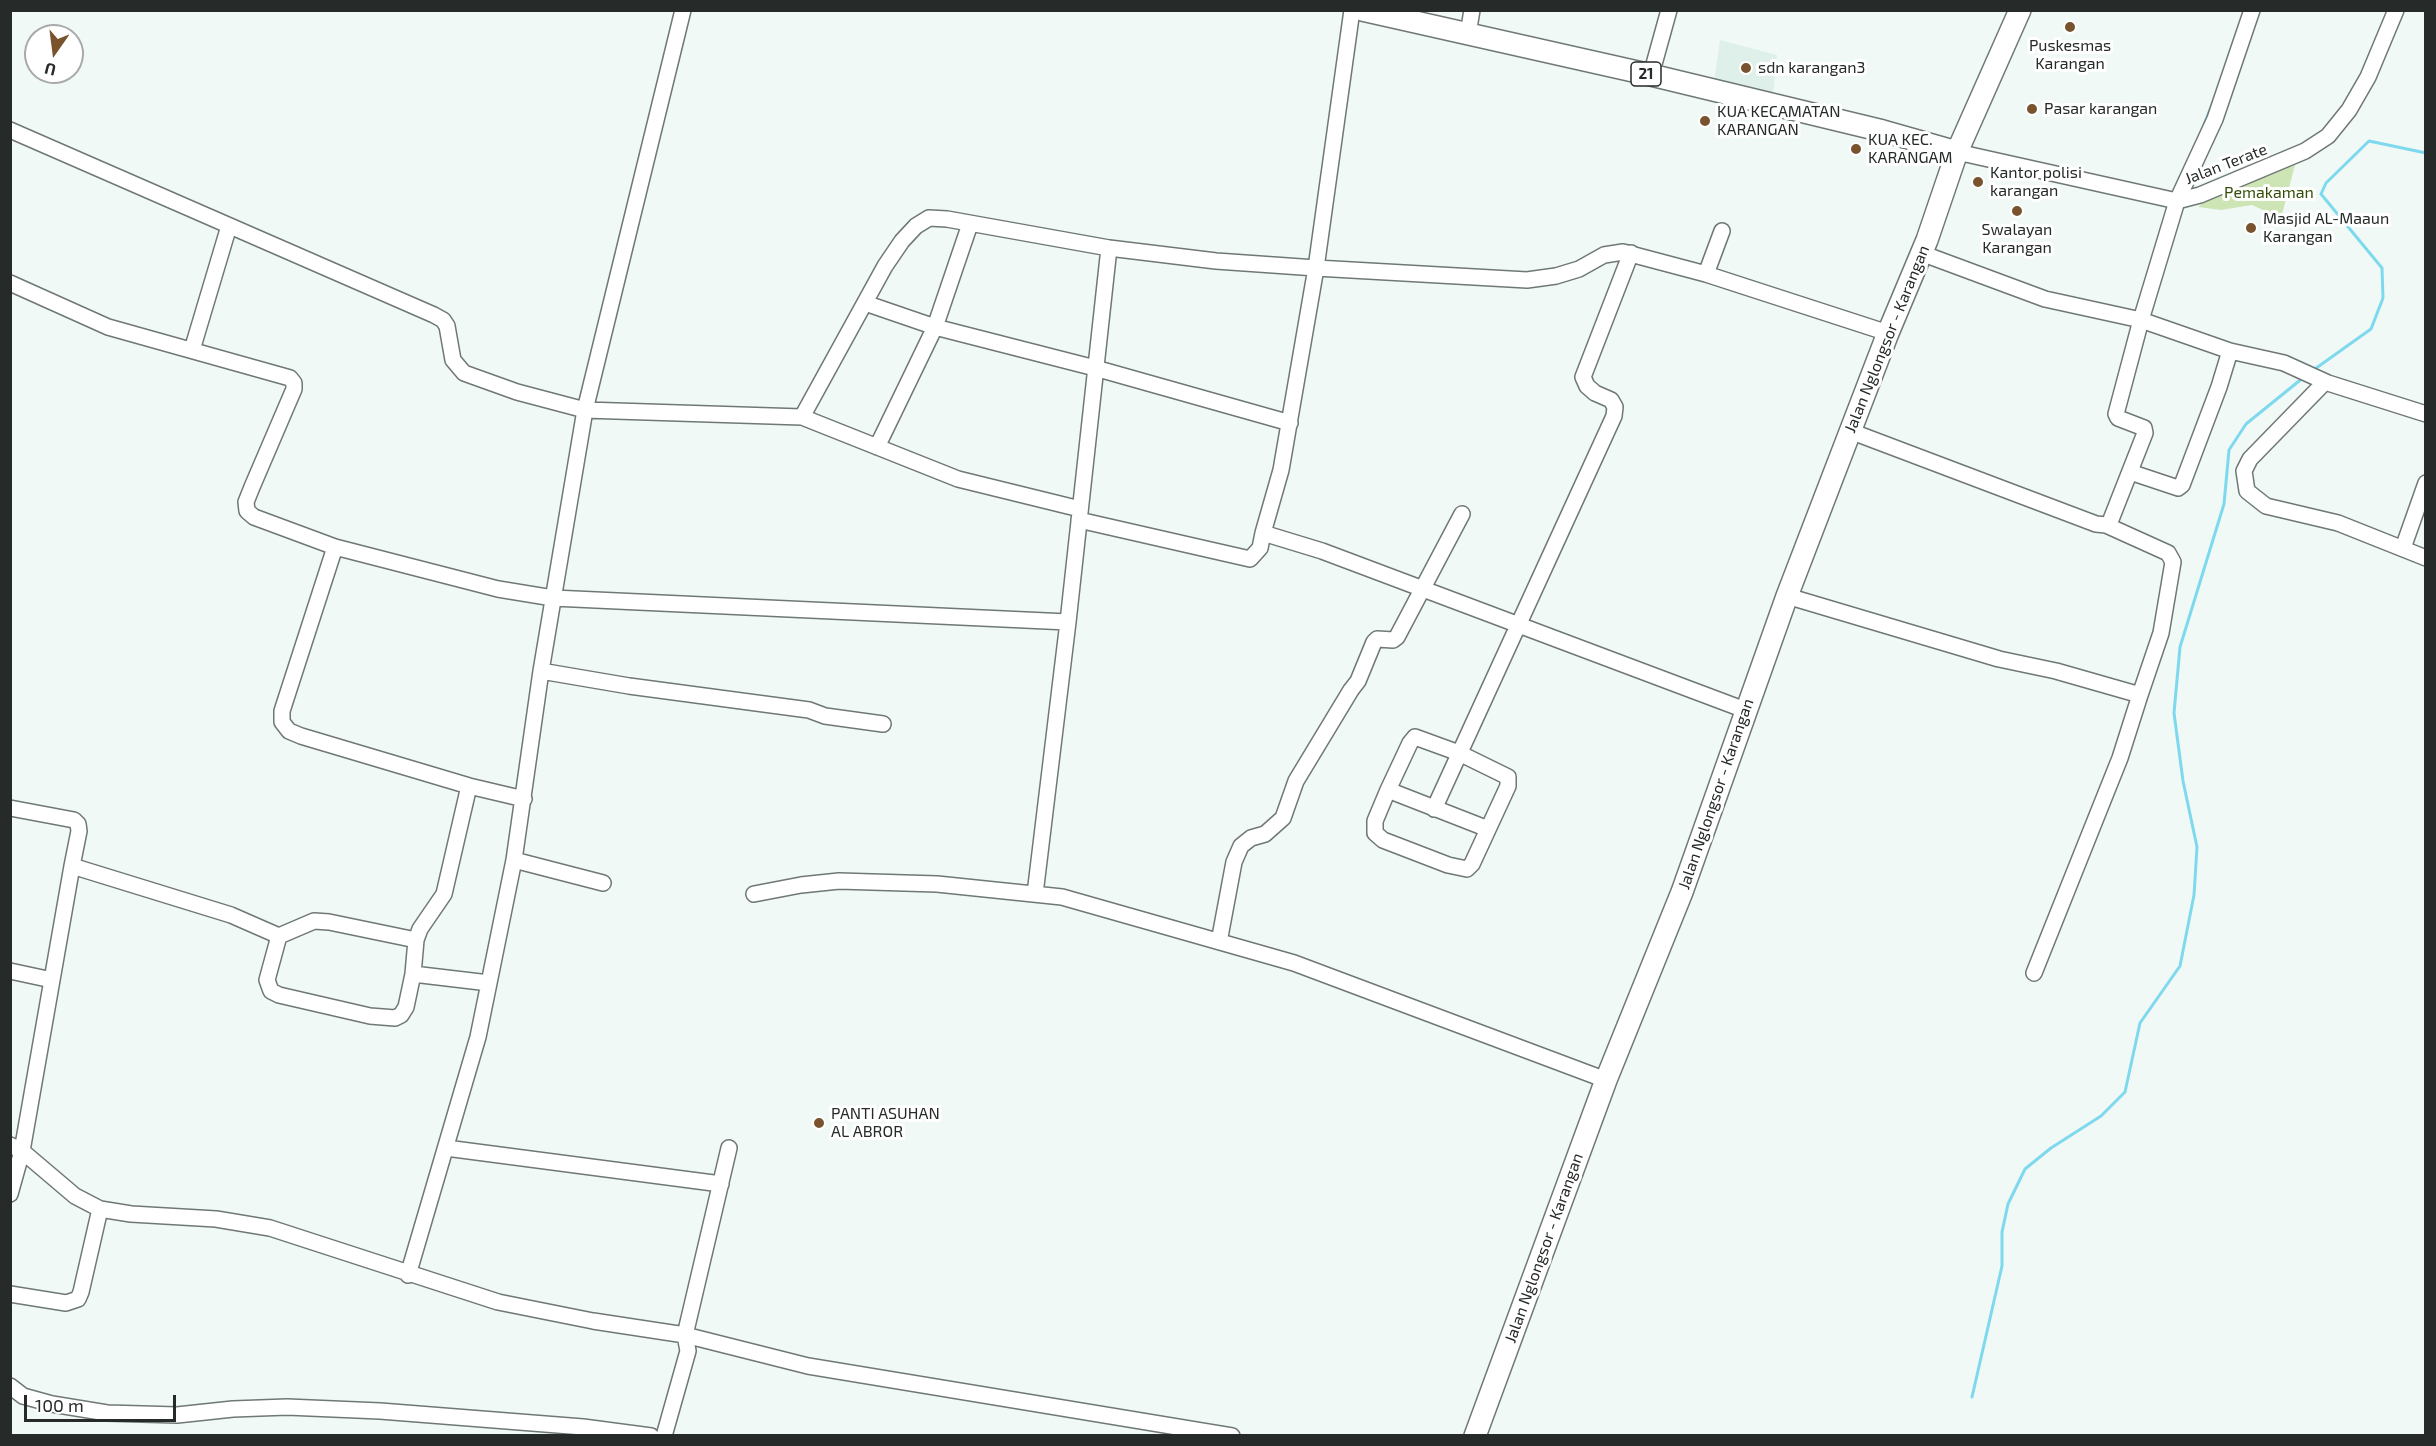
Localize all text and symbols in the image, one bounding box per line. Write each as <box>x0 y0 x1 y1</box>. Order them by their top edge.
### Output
marker: Puskesmas Karangan <box>2063 20 2077 34</box>
north arrow <box>24 24 84 84</box>
place label: Puskesmas Karangan <box>2029 36 2111 74</box>
place label: sdn karangan3 <box>1758 58 1865 78</box>
text: U <box>42 59 58 81</box>
marker: sdn karangan3 <box>1739 61 1753 75</box>
road number: 21 <box>1631 62 1661 86</box>
place label: Pasar karangan <box>2044 99 2157 119</box>
place label: KUA KECAMATAN KARANGAN <box>1717 102 1840 140</box>
marker: Pasar karangan <box>2025 102 2039 116</box>
marker: KUA KECAMATAN KARANGAN <box>1698 114 1712 128</box>
place label: KUA KEC. KARANGAM <box>1868 130 1953 168</box>
street label: Jalan Terate <box>2182 140 2270 188</box>
marker: KUA KEC. KARANGAM <box>1849 142 1863 156</box>
place label: Kantor polisi karangan <box>1990 163 2082 201</box>
marker: Kantor polisi karangan <box>1971 175 1985 189</box>
park label: Pemakaman <box>2224 183 2314 203</box>
marker: Swalayan Karangan <box>2010 204 2024 218</box>
place label: Masjid AL-Maaun Karangan <box>2263 209 2389 247</box>
place label: Swalayan Karangan <box>1982 220 2052 258</box>
marker: Masjid AL-Maaun Karangan <box>2244 221 2258 235</box>
street label: Jalan Nglongsor - Karangan <box>1841 242 1933 436</box>
street label: Jalan Nglongsor - Karangan <box>1674 696 1758 892</box>
place label: PANTI ASUHAN AL ABROR <box>831 1104 940 1142</box>
marker: PANTI ASUHAN AL ABROR <box>812 1116 826 1130</box>
street label: Jalan Nglongsor - Karangan <box>1501 1151 1587 1345</box>
scale bar <box>27 1383 178 1421</box>
text: 100 m <box>35 1394 84 1416</box>

